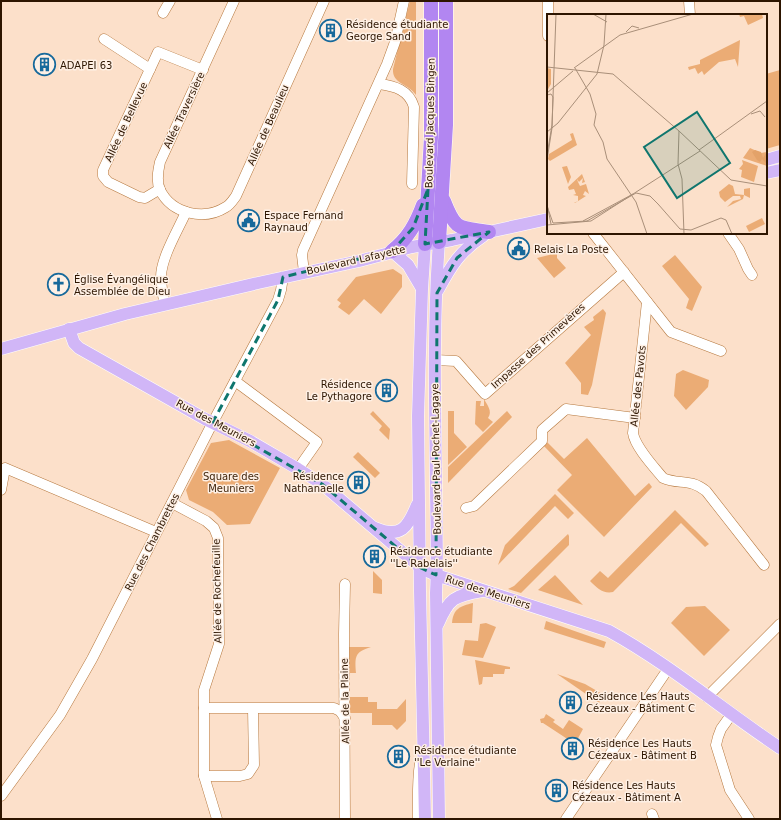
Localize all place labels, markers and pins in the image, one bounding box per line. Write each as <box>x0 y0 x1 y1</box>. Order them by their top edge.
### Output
building icon: Résidence étudiante George Sand <box>318 17 344 43</box>
place label: Résidence étudiante George Sand <box>346 19 448 42</box>
building icon: ADAPEI 63 <box>32 52 58 78</box>
place label: ADAPEI 63 <box>60 60 112 71</box>
public building icon: Espace Fernand Raynaud <box>236 208 262 234</box>
place label: Espace Fernand Raynaud <box>264 210 343 233</box>
public building icon: Relais La Poste <box>505 236 531 262</box>
place label: Relais La Poste <box>534 244 609 255</box>
church icon: Église Évangélique Assemblée de Dieu <box>46 272 72 298</box>
place label: Église Évangélique Assemblée de Dieu <box>74 273 170 297</box>
building icon: Résidence Le Pythagore <box>374 377 400 403</box>
place label: Résidence Le Pythagore <box>306 379 372 402</box>
building icon: Résidence Nathanaelle <box>346 469 372 495</box>
place label: Résidence Nathanaelle <box>284 471 344 494</box>
building icon: Résidence étudiante ''Le Rabelais'' <box>362 544 388 570</box>
place label: Résidence étudiante ''Le Rabelais'' <box>390 546 492 569</box>
building icon: Résidence Les Hauts Cézeaux - Bâtiment C <box>557 689 583 715</box>
place label: Résidence Les Hauts Cézeaux - Bâtiment C <box>586 691 695 714</box>
building icon: Résidence Les Hauts Cézeaux - Bâtiment B <box>559 736 585 762</box>
place label: Résidence Les Hauts Cézeaux - Bâtiment B <box>588 738 697 761</box>
building icon: Résidence étudiante ''Le Verlaine'' <box>385 743 411 769</box>
place label: Résidence étudiante ''Le Verlaine'' <box>414 745 516 768</box>
building icon: Résidence Les Hauts Cézeaux - Bâtiment A <box>543 778 569 804</box>
place label: Résidence Les Hauts Cézeaux - Bâtiment A <box>572 780 681 803</box>

